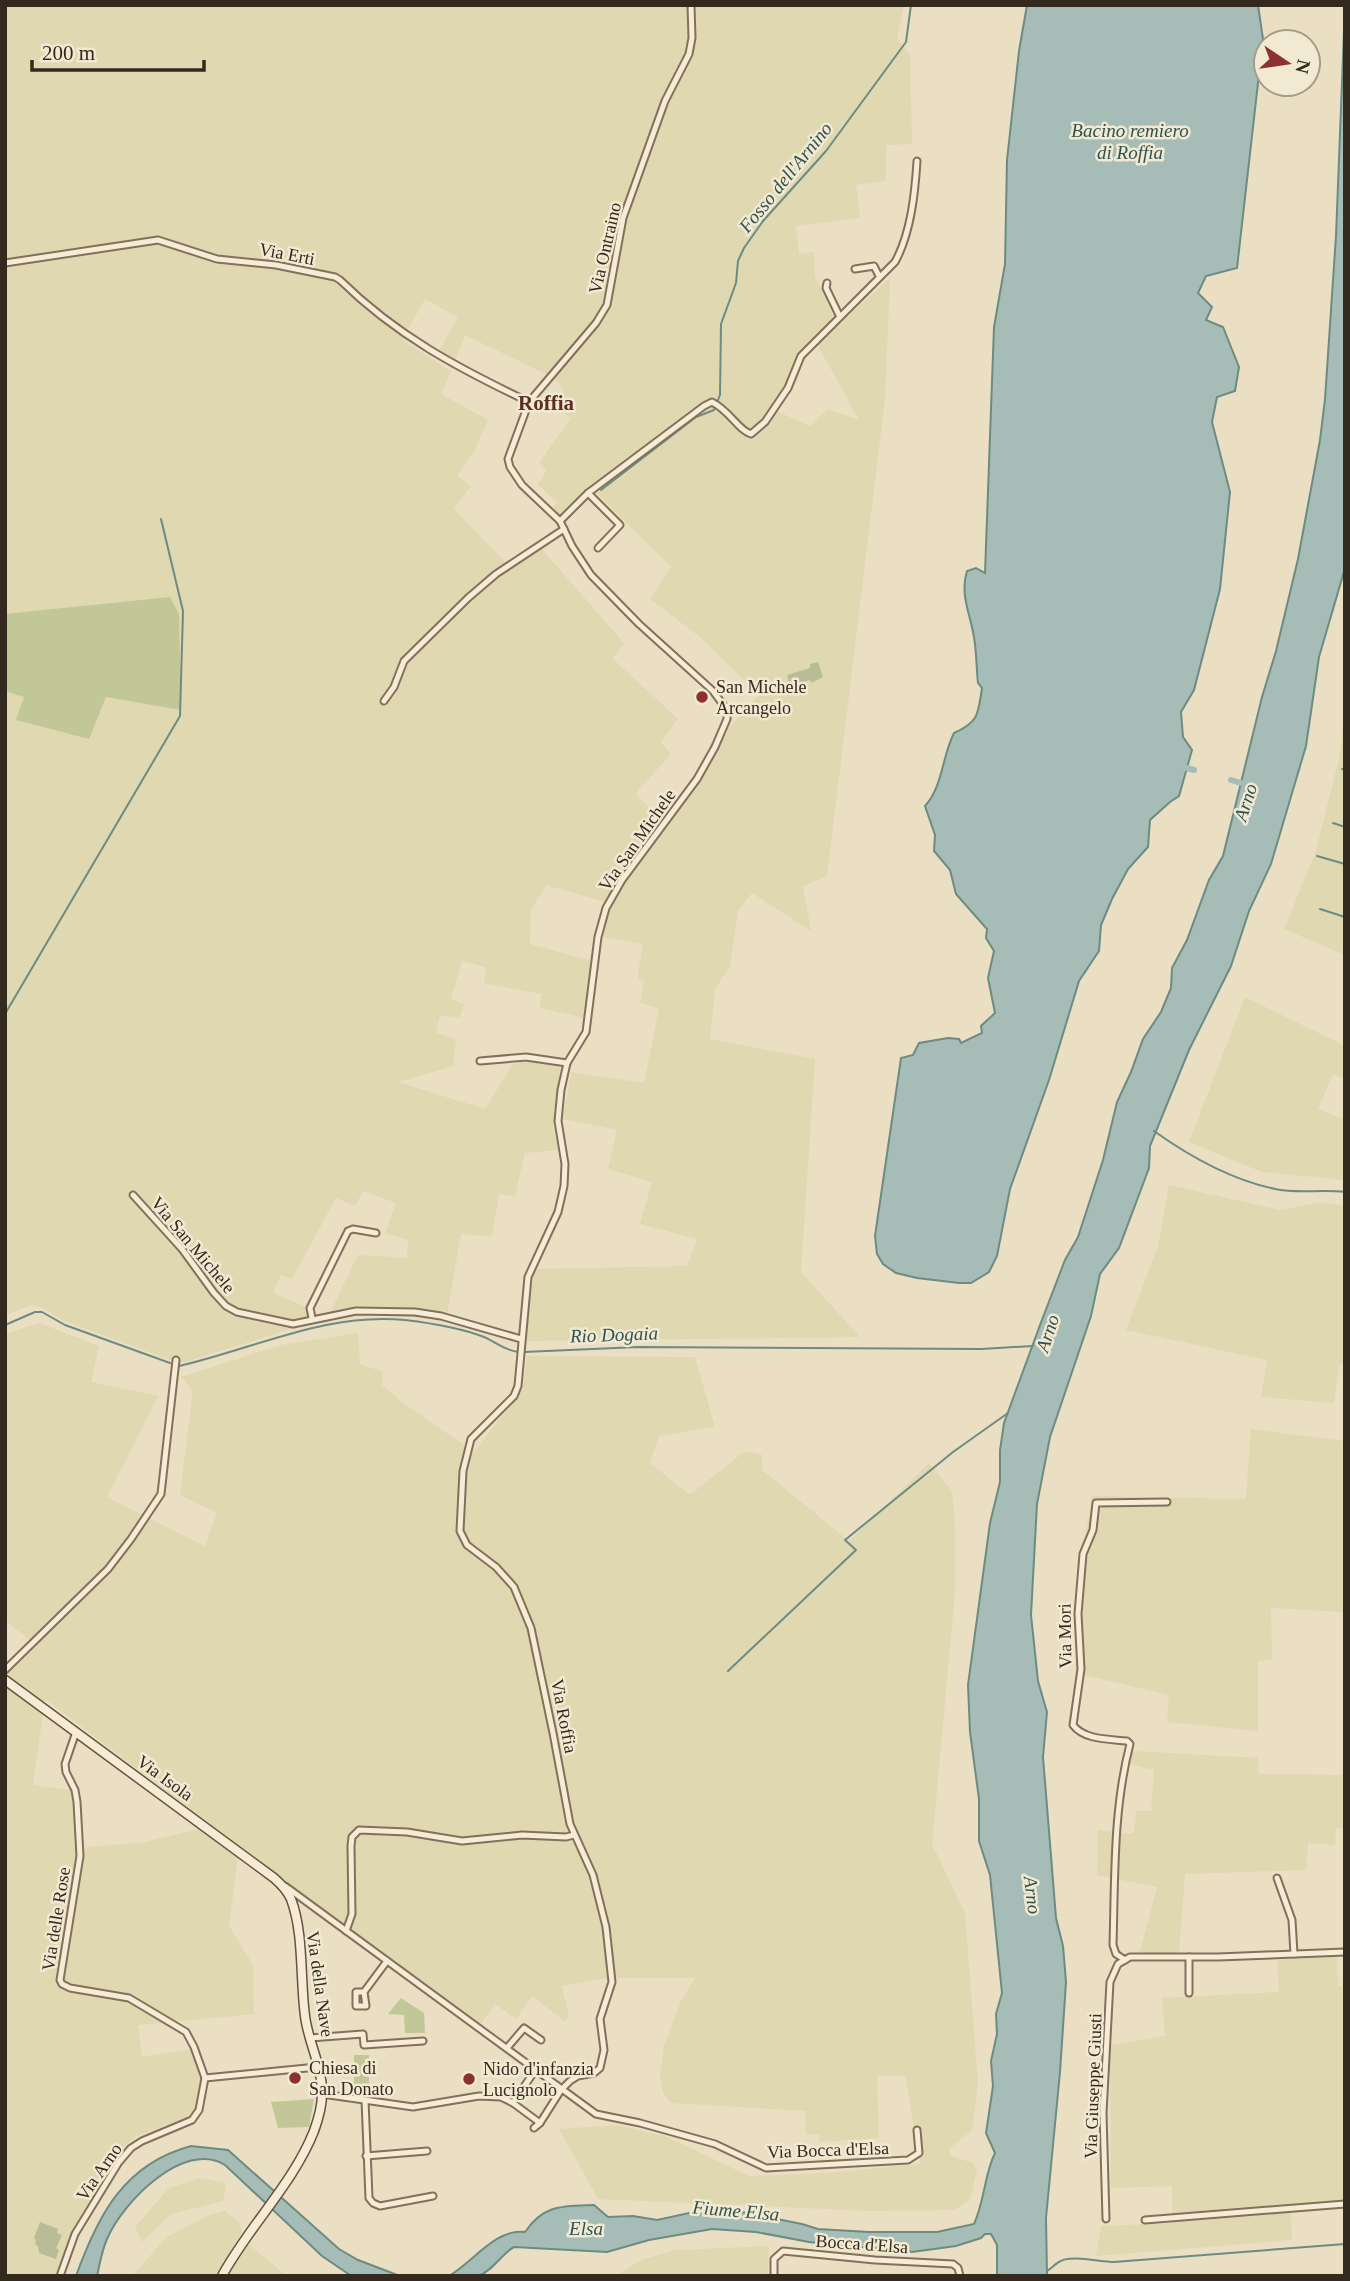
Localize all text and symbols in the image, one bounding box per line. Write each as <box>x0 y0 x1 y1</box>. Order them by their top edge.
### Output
scale bar <box>32 28 203 72</box>
north arrow <box>1252 28 1322 98</box>
text: 200 m <box>42 41 95 65</box>
text: N <box>1291 58 1315 76</box>
water label: Fosso dell'Arnino <box>734 118 836 237</box>
water label: Bacino remiero di Roffia <box>1071 120 1189 163</box>
street label: Via Ontraino <box>585 200 625 296</box>
street label: Via Erti <box>257 239 317 269</box>
district label: Roffia <box>518 391 574 415</box>
place label: San Michele Arcangelo <box>716 677 806 718</box>
marker: San Michele Arcangelo <box>694 689 710 705</box>
water label: Arno <box>1229 781 1261 825</box>
street label: Via San Michele <box>594 785 680 895</box>
street label: Via San Michele <box>147 1193 239 1297</box>
water label: Arno <box>1031 1312 1063 1356</box>
water label: Rio Dogaia <box>569 1322 658 1347</box>
street label: Via Mori <box>1054 1603 1076 1669</box>
street label: Via Roffia <box>547 1677 581 1755</box>
street label: Via Isola <box>133 1751 197 1805</box>
street label: Via delle Rose <box>38 1866 74 1972</box>
water label: Arno <box>1020 1873 1045 1915</box>
street label: Via della Nave <box>303 1930 337 2038</box>
street label: Via Giuseppe Giusti <box>1080 2013 1106 2159</box>
place label: Chiesa di San Donato <box>309 2058 394 2099</box>
place label: Nido d'infanzia Lucignolo <box>483 2059 594 2100</box>
marker: Chiesa di San Donato <box>287 2070 303 2086</box>
marker: Nido d'infanzia Lucignolo <box>461 2071 477 2087</box>
street label: Via Bocca d'Elsa <box>767 2138 889 2162</box>
street label: Via Arno <box>72 2139 126 2205</box>
water label: Fiume Elsa <box>691 2196 780 2225</box>
water label: Elsa <box>568 2218 603 2239</box>
street label: Bocca d'Elsa <box>815 2231 909 2257</box>

